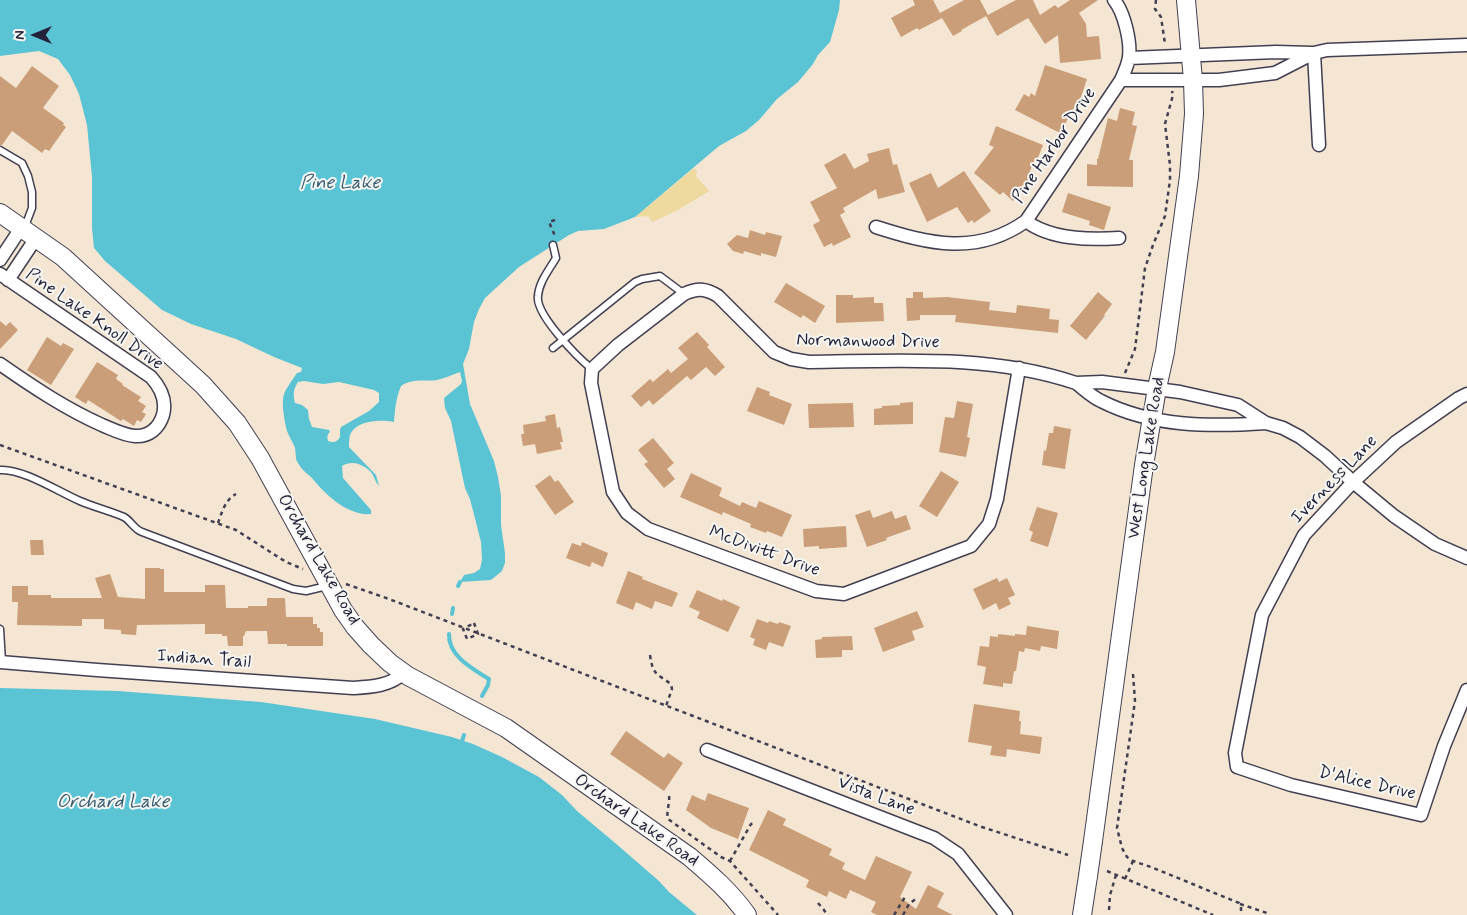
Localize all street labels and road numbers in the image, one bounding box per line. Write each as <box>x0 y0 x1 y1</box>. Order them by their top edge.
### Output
street label: Pine Harbor Drive <box>1008 84 1102 208</box>
street label: Pine Lake Knoll Drive <box>21 264 167 376</box>
street label: Normanwood Drive <box>796 330 940 354</box>
street label: West Long Lake Road <box>1124 375 1170 541</box>
street label: Iverness Lane <box>1287 431 1383 529</box>
street label: Orchard Lake Road <box>272 491 364 629</box>
street label: McDivitt Drive <box>705 522 823 582</box>
street label: Indian Trail <box>156 646 252 674</box>
street label: D'Alice Drive <box>1316 762 1418 806</box>
street label: Orchard Lake Road <box>569 770 703 872</box>
street label: Vista Lane <box>835 772 917 822</box>

